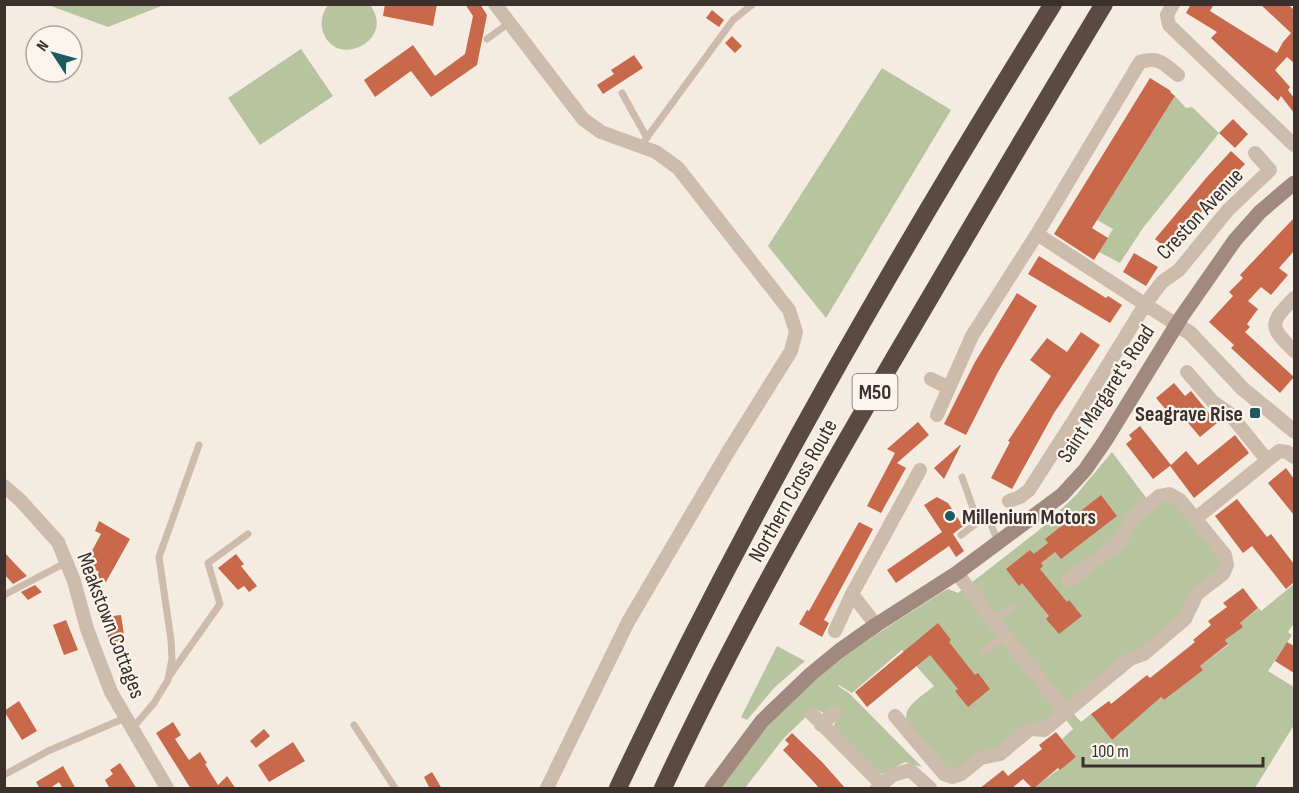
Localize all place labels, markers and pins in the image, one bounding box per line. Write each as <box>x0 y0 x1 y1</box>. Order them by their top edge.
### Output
place label: Seagrave Rise <box>1135 401 1243 428</box>
marker: Seagrave Rise <box>1248 406 1262 420</box>
place label: Millenium Motors <box>962 504 1096 531</box>
marker: Millenium Motors <box>943 509 957 523</box>

